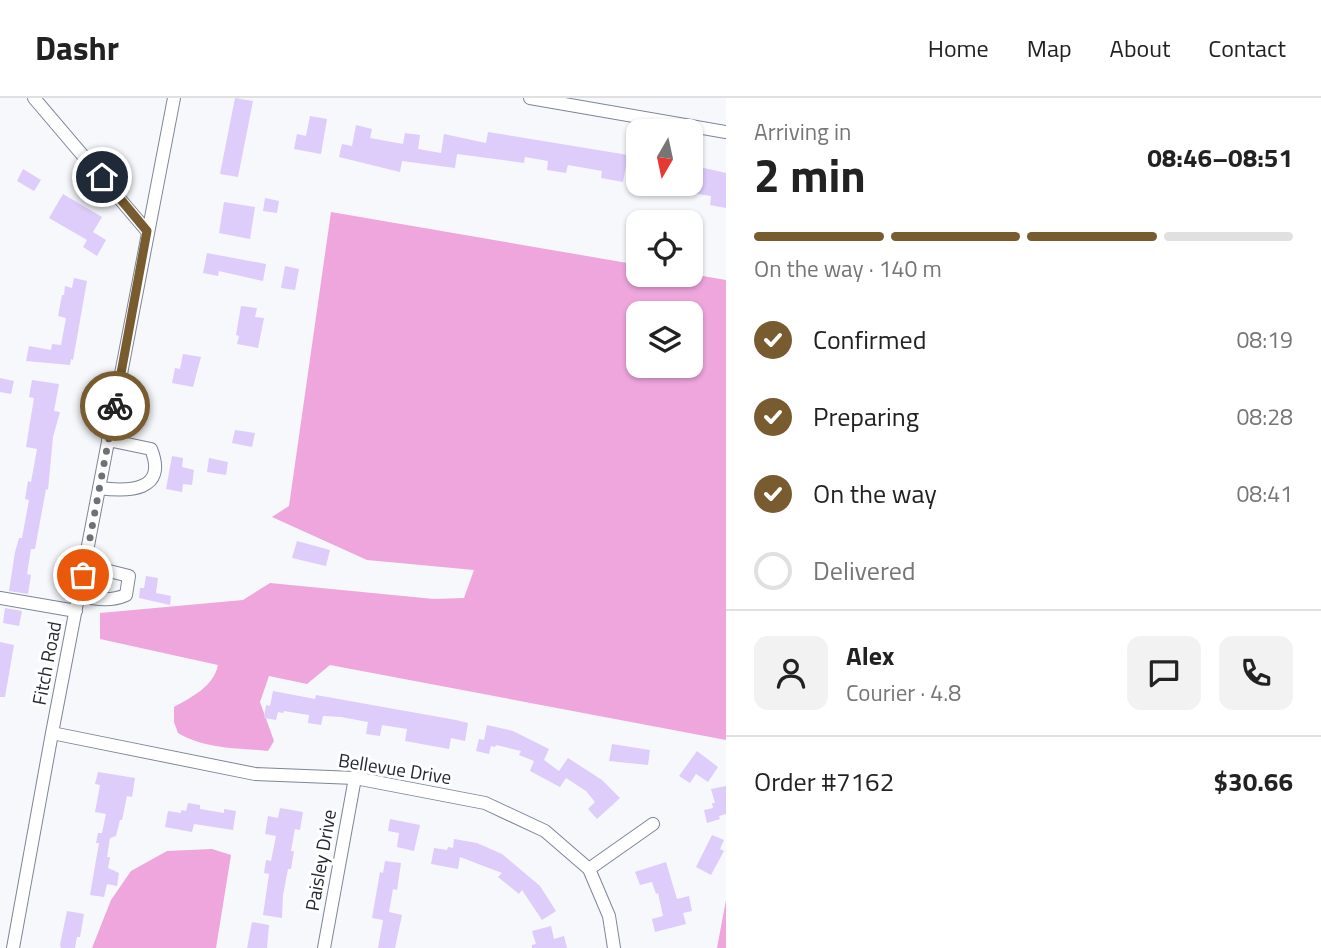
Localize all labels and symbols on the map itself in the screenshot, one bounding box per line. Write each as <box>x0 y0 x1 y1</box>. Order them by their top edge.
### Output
north arrow <box>626 119 704 196</box>
pin <box>72 147 132 207</box>
courier <box>80 371 150 441</box>
pin <box>53 545 113 605</box>
street label: Fitch Road <box>24 619 68 707</box>
street label: Bellevue Drive <box>336 745 454 791</box>
street label: Paisley Drive <box>297 807 343 913</box>

